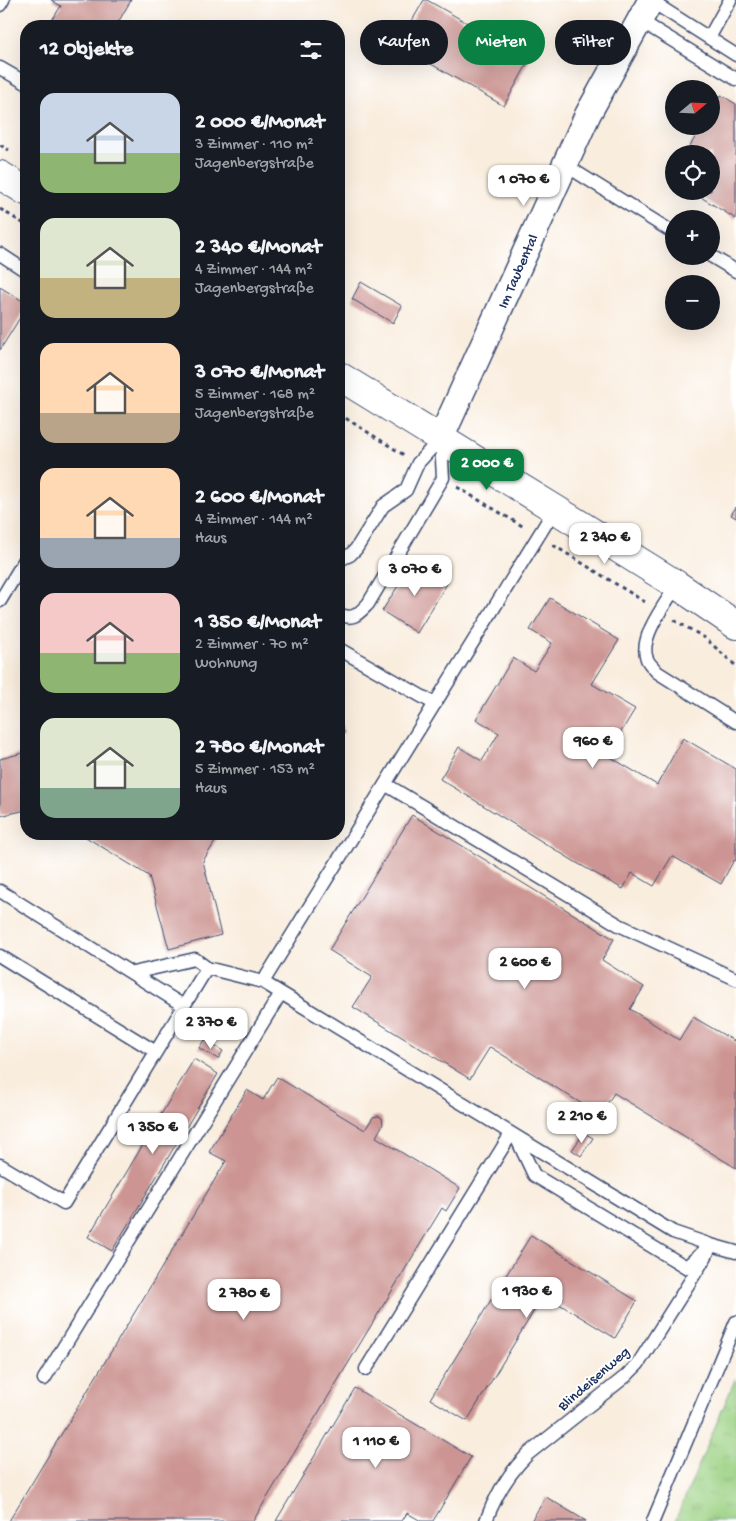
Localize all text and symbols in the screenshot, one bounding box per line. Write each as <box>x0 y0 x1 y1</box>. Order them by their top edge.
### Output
chip: Kaufen <box>360 20 448 65</box>
chip: Mieten <box>458 20 545 65</box>
chip: Filter <box>555 20 631 65</box>
icon: filters <box>297 36 325 64</box>
text: 12 Objekte <box>40 38 133 63</box>
north arrow <box>665 80 720 135</box>
map controls <box>665 80 720 330</box>
text: 2 000 €/Monat <box>195 111 324 136</box>
icon: home <box>80 113 140 173</box>
text: 3 Zimmer · 110 m² <box>195 136 314 155</box>
button: locate <box>665 145 720 200</box>
text: Jagenbergstraße <box>195 155 314 174</box>
pin: 1 070 € <box>478 164 570 207</box>
text: 1 070 € <box>499 171 549 190</box>
button: + <box>665 210 720 265</box>
street label: Im Taubental <box>494 232 543 312</box>
text: 2 340 €/Monat <box>195 236 321 261</box>
icon: home <box>80 238 140 298</box>
text: 4 Zimmer · 144 m² <box>195 261 313 280</box>
button: − <box>665 275 720 330</box>
text: Jagenbergstraße <box>195 280 314 299</box>
text: 3 070 €/Monat <box>195 361 324 386</box>
icon: home <box>80 363 140 423</box>
text: 5 Zimmer · 168 m² <box>195 386 315 405</box>
text: Jagenbergstraße <box>195 405 314 424</box>
pin: 2 000 € <box>441 448 533 491</box>
text: 2 000 € <box>461 455 513 474</box>
text: 2 600 €/Monat <box>195 486 323 511</box>
icon: home <box>80 488 140 548</box>
text: 4 Zimmer · 144 m² <box>195 511 313 530</box>
pin: 2 340 € <box>559 522 651 565</box>
text: 2 340 € <box>580 529 630 548</box>
text: Haus <box>195 530 226 549</box>
pin: 3 070 € <box>369 554 461 597</box>
text: 3 070 € <box>389 561 441 580</box>
text: 1 350 €/Monat <box>195 611 321 636</box>
icon: home <box>80 613 140 673</box>
text: 2 Zimmer · 70 m² <box>195 636 309 655</box>
text: Wohnung <box>195 655 257 674</box>
pin: 960 € <box>558 726 628 769</box>
text: 960 € <box>574 733 612 752</box>
text: 2 780 €/Monat <box>195 736 323 761</box>
icon: home <box>80 738 140 798</box>
text: 5 Zimmer · 153 m² <box>195 761 315 780</box>
text: Haus <box>195 780 226 799</box>
pin: 2 600 € <box>479 948 571 990</box>
text: 2 600 € <box>499 954 551 973</box>
pin: 2 370 € <box>165 1008 257 1050</box>
text: 2 370 € <box>186 1014 236 1033</box>
pin: 2 210 € <box>536 1102 628 1144</box>
text: 2 210 € <box>558 1108 606 1127</box>
pin: 1 350 € <box>107 1112 199 1155</box>
text: 1 350 € <box>128 1119 178 1138</box>
pin: 1 930 € <box>481 1276 573 1319</box>
pin: 2 780 € <box>198 1278 290 1321</box>
text: 1 930 € <box>503 1283 551 1302</box>
text: 2 780 € <box>218 1285 270 1304</box>
street label: Blindeisenweg <box>554 1343 634 1416</box>
pin: 1 110 € <box>330 1426 422 1469</box>
text: 1 110 € <box>353 1433 399 1452</box>

